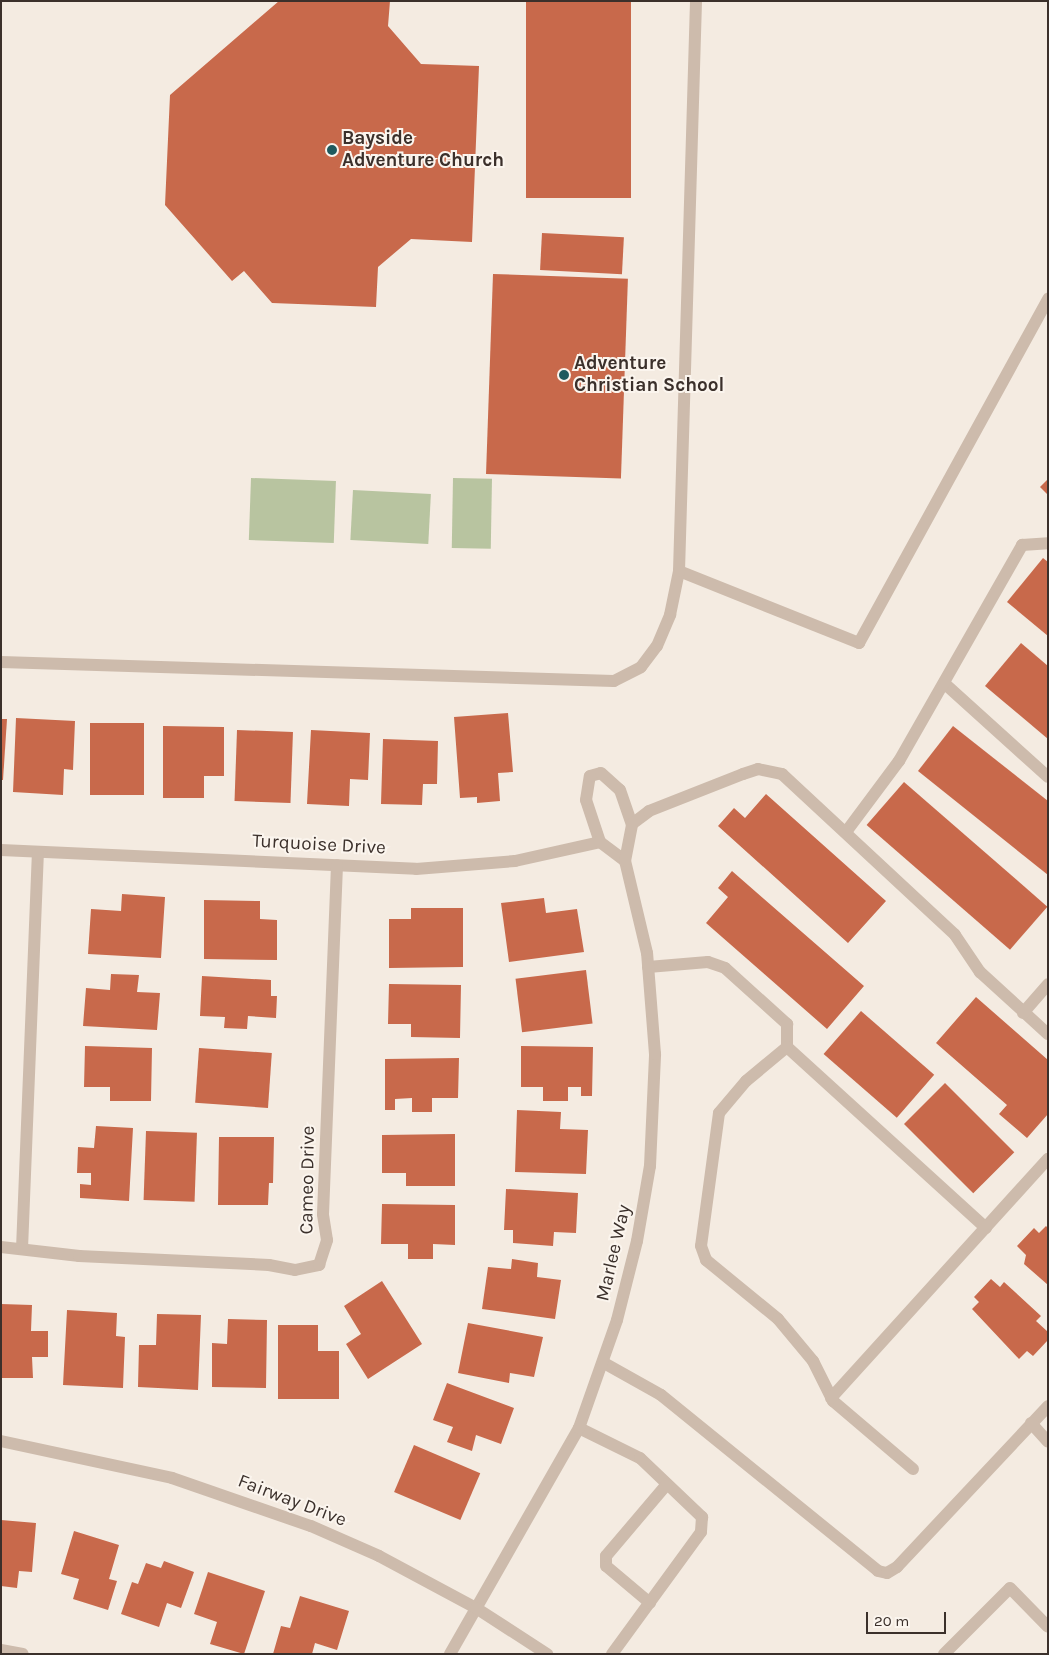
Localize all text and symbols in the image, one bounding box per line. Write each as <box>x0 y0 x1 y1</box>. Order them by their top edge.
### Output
place label: Bayside Adventure Church <box>342 128 504 172</box>
marker: Bayside Adventure Church <box>326 144 338 156</box>
place label: Adventure Christian School <box>574 353 724 397</box>
marker: Adventure Christian School <box>558 369 570 381</box>
street label: Turquoise Drive <box>252 830 386 860</box>
street label: Cameo Drive <box>296 1125 320 1235</box>
street label: Marlee Way <box>592 1202 636 1304</box>
street label: Fairway Drive <box>234 1470 350 1532</box>
scale bar <box>869 1602 949 1634</box>
text: 20 m <box>874 1612 909 1630</box>

